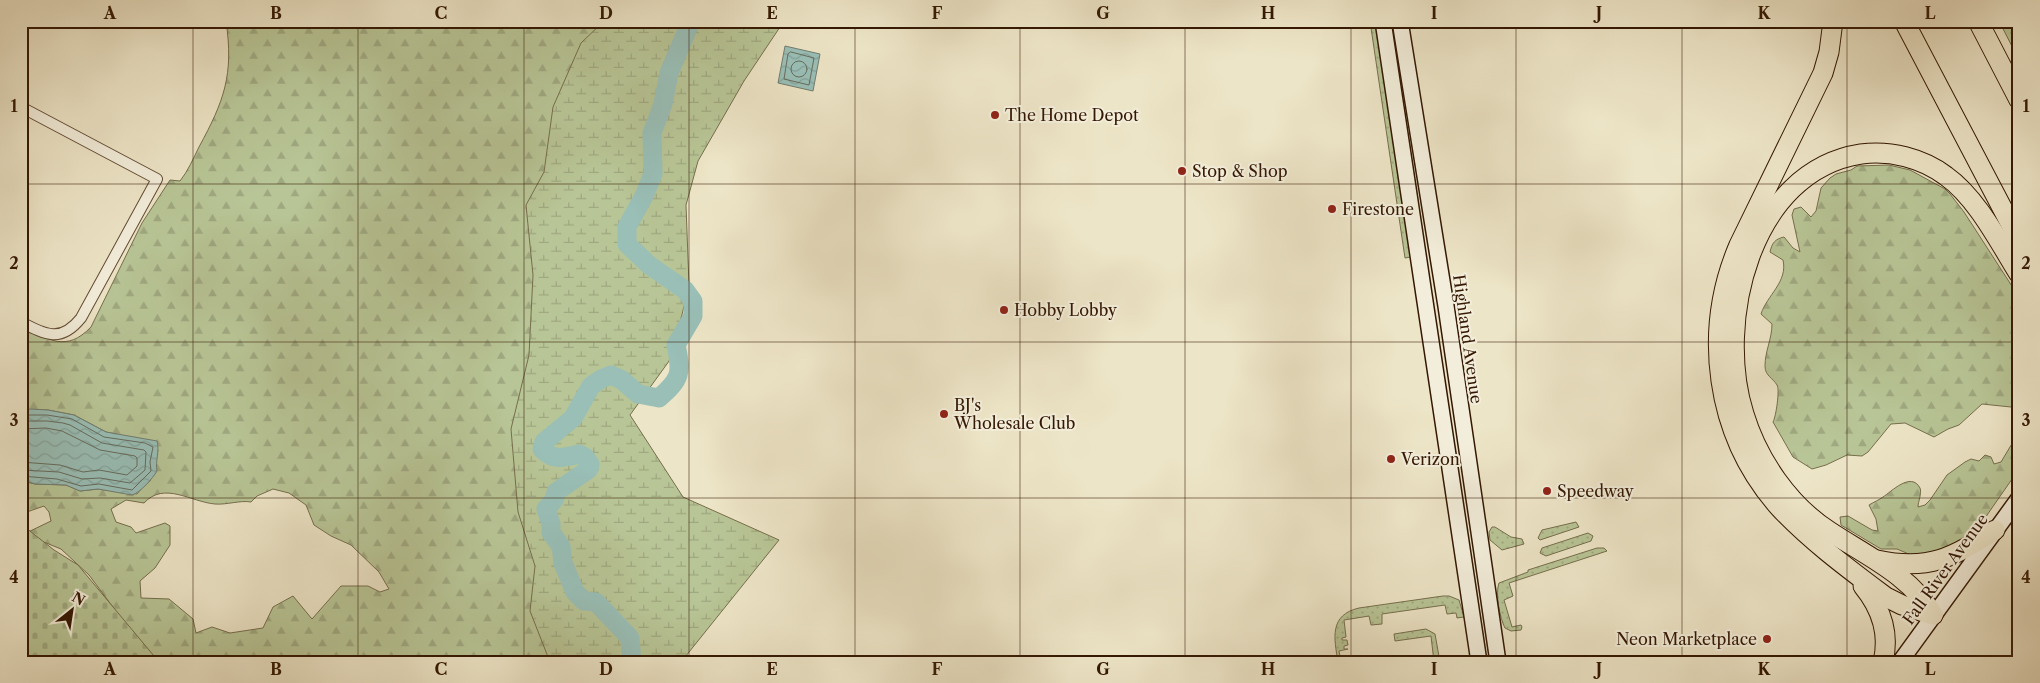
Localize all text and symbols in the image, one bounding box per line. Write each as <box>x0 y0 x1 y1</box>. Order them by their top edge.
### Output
text: A <box>103 3 117 23</box>
text: B <box>270 3 282 23</box>
text: C <box>435 3 447 23</box>
text: D <box>599 3 613 23</box>
text: E <box>766 3 778 23</box>
text: F <box>932 3 943 23</box>
text: G <box>1096 3 1110 23</box>
text: H <box>1261 3 1275 23</box>
text: I <box>1431 3 1438 23</box>
text: J <box>1593 3 1602 23</box>
text: K <box>1758 3 1772 23</box>
text: L <box>1924 3 1936 23</box>
text: 1 <box>10 96 18 116</box>
text: 1 <box>2022 96 2030 116</box>
place label: The Home Depot <box>1005 105 1139 125</box>
marker: The Home Depot <box>989 109 1001 121</box>
place label: Stop & Shop <box>1192 161 1288 181</box>
marker: Stop & Shop <box>1176 165 1188 177</box>
place label: Firestone <box>1342 199 1414 219</box>
marker: Firestone <box>1326 203 1338 215</box>
text: 2 <box>9 253 19 273</box>
text: 2 <box>2021 253 2031 273</box>
street label: Highland Avenue <box>1449 273 1487 405</box>
place label: Hobby Lobby <box>1014 300 1118 320</box>
marker: Hobby Lobby <box>998 304 1010 316</box>
place label: BJ's Wholesale Club <box>953 395 1075 433</box>
marker: BJ's Wholesale Club <box>938 408 950 420</box>
text: 3 <box>9 410 19 430</box>
text: 3 <box>2021 410 2031 430</box>
place label: Verizon <box>1400 449 1460 469</box>
marker: Verizon <box>1385 453 1397 465</box>
place label: Speedway <box>1557 481 1635 501</box>
marker: Speedway <box>1541 485 1553 497</box>
street label: Fall River Avenue <box>1898 509 1992 628</box>
text: 4 <box>9 567 19 587</box>
text: 4 <box>2021 567 2031 587</box>
north arrow <box>48 586 98 636</box>
text: N <box>69 588 88 610</box>
place label: Neon Marketplace <box>1616 629 1757 649</box>
marker: Neon Marketplace <box>1761 633 1773 645</box>
text: A <box>103 659 117 679</box>
text: B <box>270 659 282 679</box>
text: C <box>435 659 447 679</box>
text: D <box>599 659 613 679</box>
text: E <box>766 659 778 679</box>
text: F <box>932 659 943 679</box>
text: G <box>1096 659 1110 679</box>
text: H <box>1261 659 1275 679</box>
text: I <box>1431 659 1438 679</box>
text: J <box>1593 659 1602 679</box>
text: K <box>1758 659 1772 679</box>
text: L <box>1924 659 1936 679</box>

